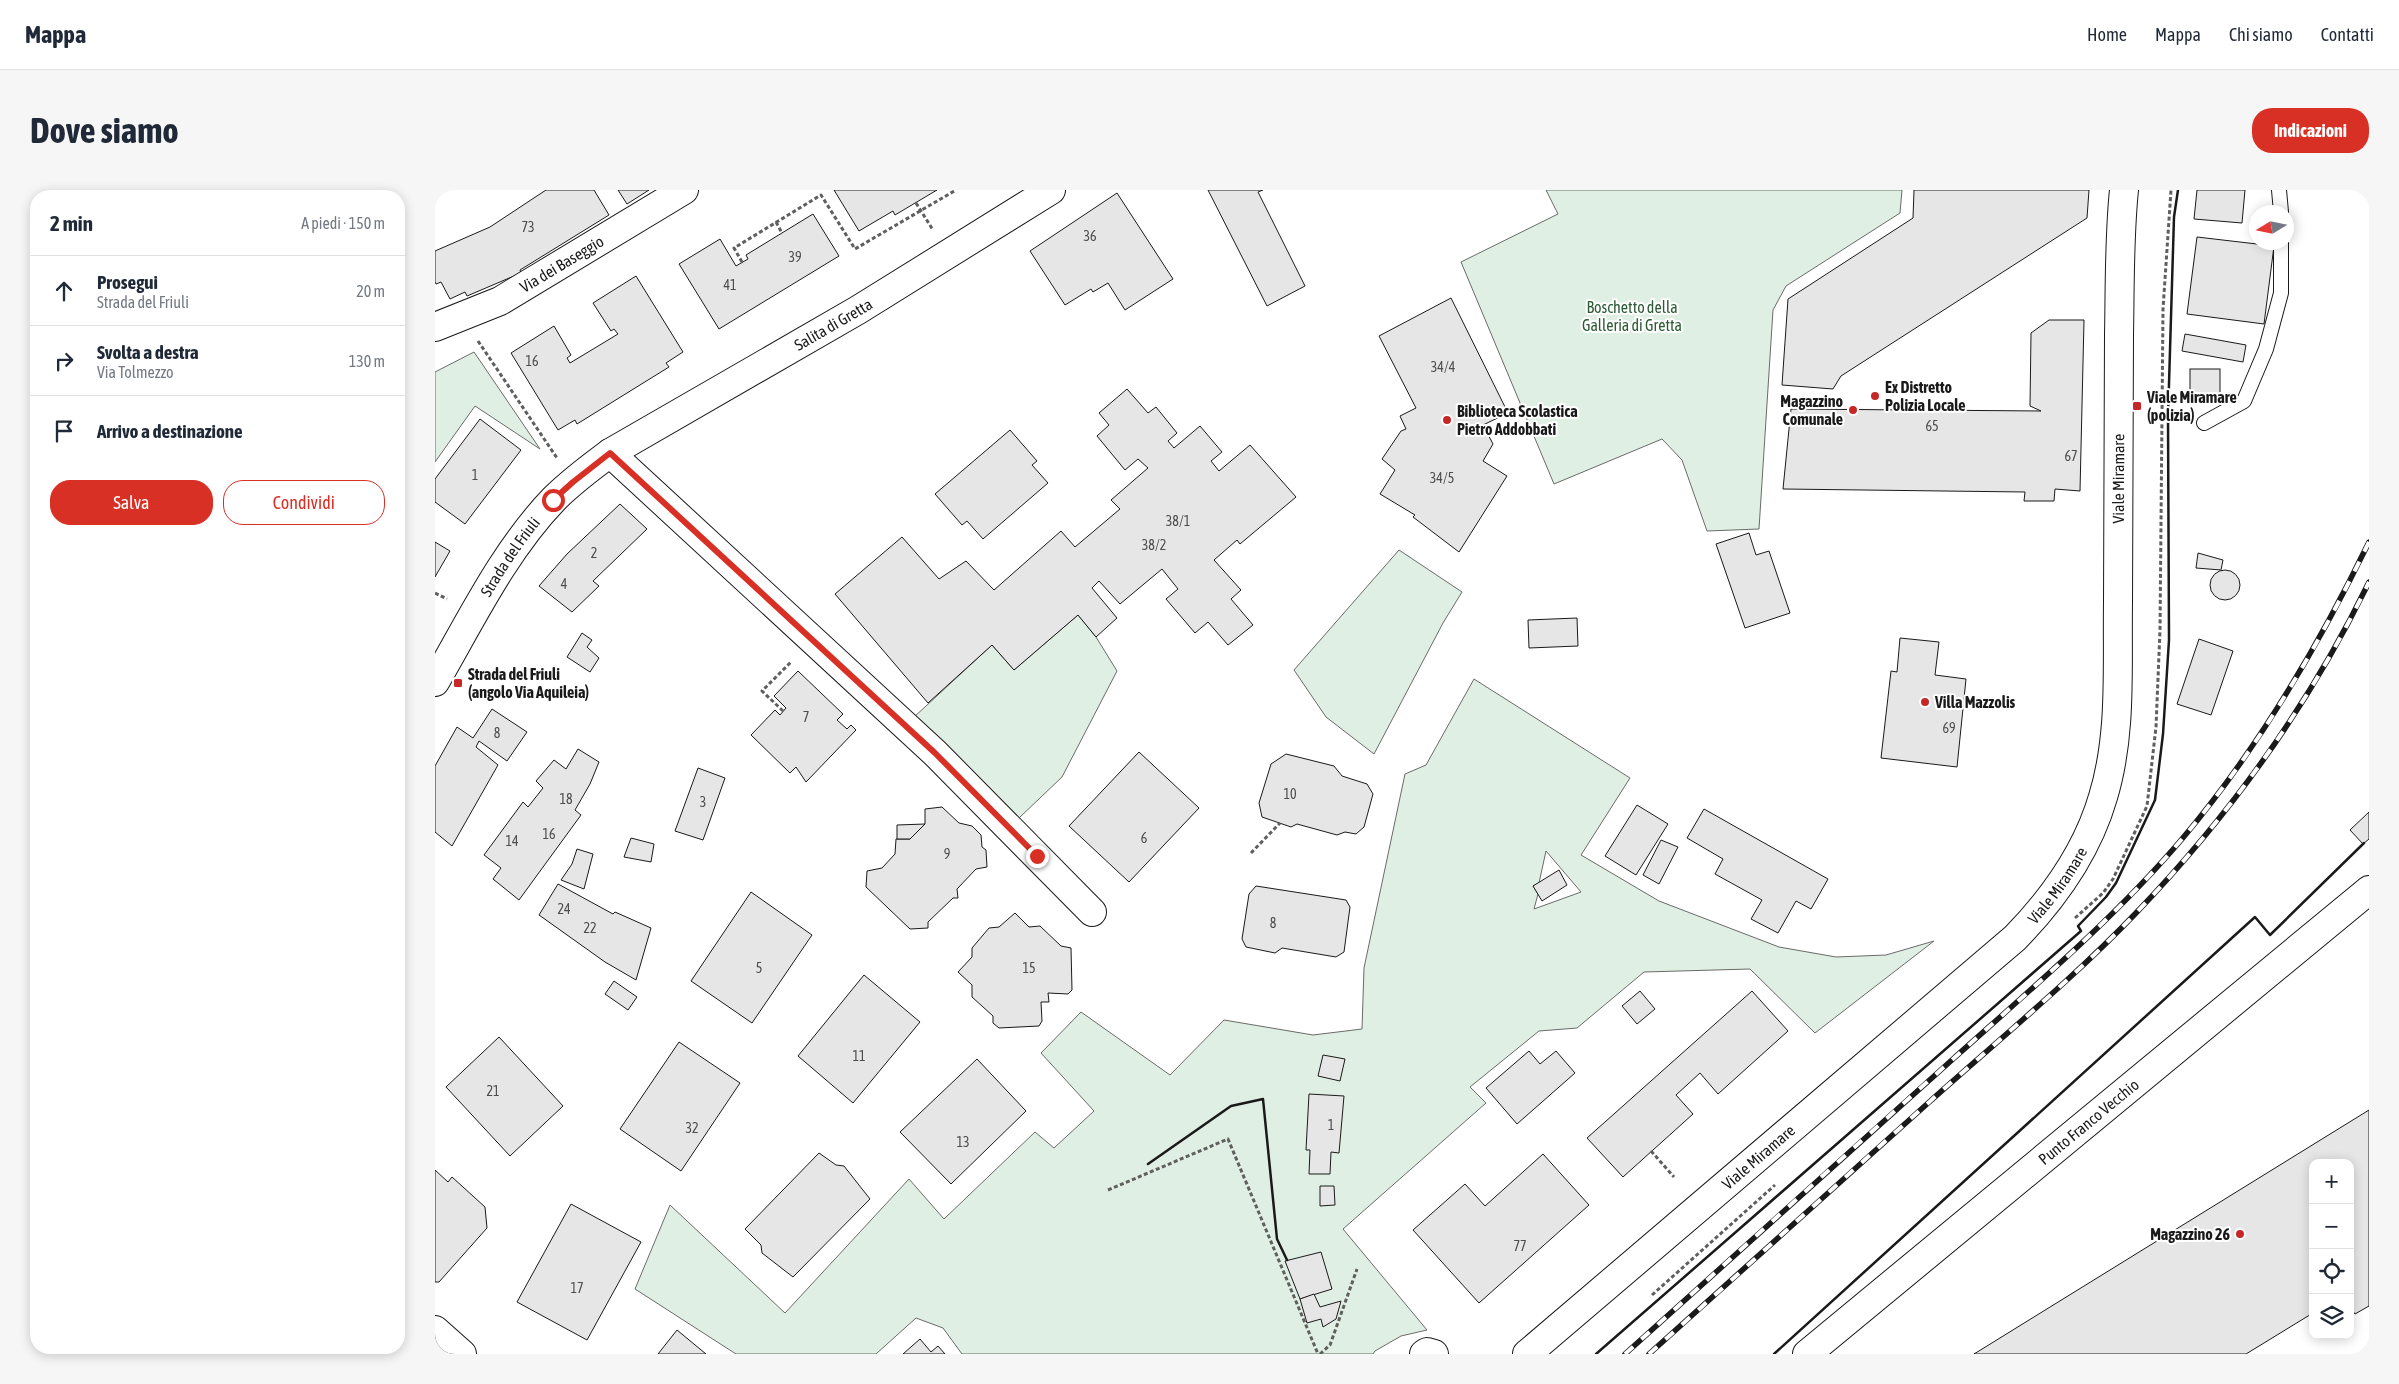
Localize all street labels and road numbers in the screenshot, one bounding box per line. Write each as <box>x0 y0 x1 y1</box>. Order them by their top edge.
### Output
street label: Via dei Baseggio <box>517 232 607 296</box>
street label: Salita di Gretta <box>791 295 875 354</box>
street label: Viale Miramare <box>2109 434 2127 524</box>
street label: Strada del Friuli <box>477 513 543 600</box>
street label: Viale Miramare <box>2024 844 2090 927</box>
street label: Punto Franco Vecchio <box>2035 1075 2142 1168</box>
street label: Viale Miramare <box>1718 1121 1798 1193</box>

